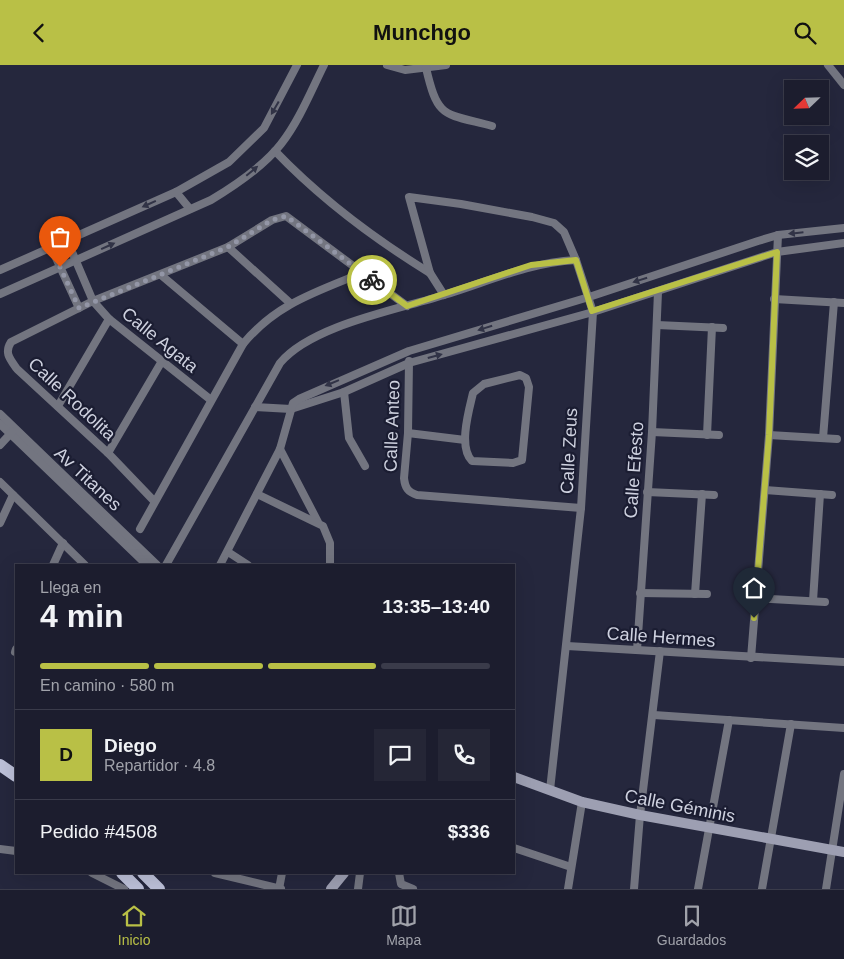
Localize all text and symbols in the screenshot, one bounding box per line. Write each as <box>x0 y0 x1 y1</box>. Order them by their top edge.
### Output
icon: back <box>25 19 53 47</box>
icon: search <box>791 19 819 47</box>
text: Munchgo <box>373 20 471 45</box>
north arrow <box>784 80 829 125</box>
map controls <box>784 80 829 180</box>
one-way arrow <box>271 102 280 115</box>
button: layers <box>784 135 829 180</box>
one-way arrow <box>246 166 259 177</box>
one-way arrow <box>142 200 156 208</box>
pin <box>39 216 81 267</box>
icon: bag <box>46 223 74 251</box>
one-way arrow <box>787 229 803 237</box>
one-way arrow <box>101 241 115 249</box>
courier <box>347 255 397 305</box>
icon: bike <box>358 266 386 294</box>
one-way arrow <box>633 277 648 284</box>
street label: Calle Agata <box>118 303 203 377</box>
one-way arrow <box>478 325 493 333</box>
one-way arrow <box>428 352 443 360</box>
street label: Calle Rodolita <box>24 353 121 445</box>
one-way arrow <box>324 379 339 387</box>
street label: Calle Anteo <box>380 380 404 472</box>
street label: Calle Zeus <box>557 408 581 494</box>
street label: Calle Efesto <box>621 421 647 519</box>
street label: Av Titanes <box>51 443 125 515</box>
pin <box>733 567 775 618</box>
icon: home <box>740 574 768 602</box>
text: Llega en <box>40 579 101 596</box>
text: 13:35–13:40 <box>382 596 490 617</box>
text: 4 min <box>40 598 124 634</box>
street label: Calle Hermes <box>606 623 716 651</box>
text: En camino · 580 m <box>40 677 174 694</box>
button: chat <box>374 729 426 781</box>
button: phone <box>438 729 490 781</box>
text: Diego <box>104 735 157 756</box>
text: D <box>59 744 73 765</box>
text: Repartidor · 4.8 <box>104 757 215 774</box>
street label: Calle Géminis <box>623 785 737 827</box>
text: Pedido #4508 <box>40 821 157 842</box>
text: $336 <box>448 821 490 842</box>
tab: Inicio <box>118 902 151 948</box>
tab: Mapa <box>386 902 421 948</box>
tab: Guardados <box>657 902 726 948</box>

